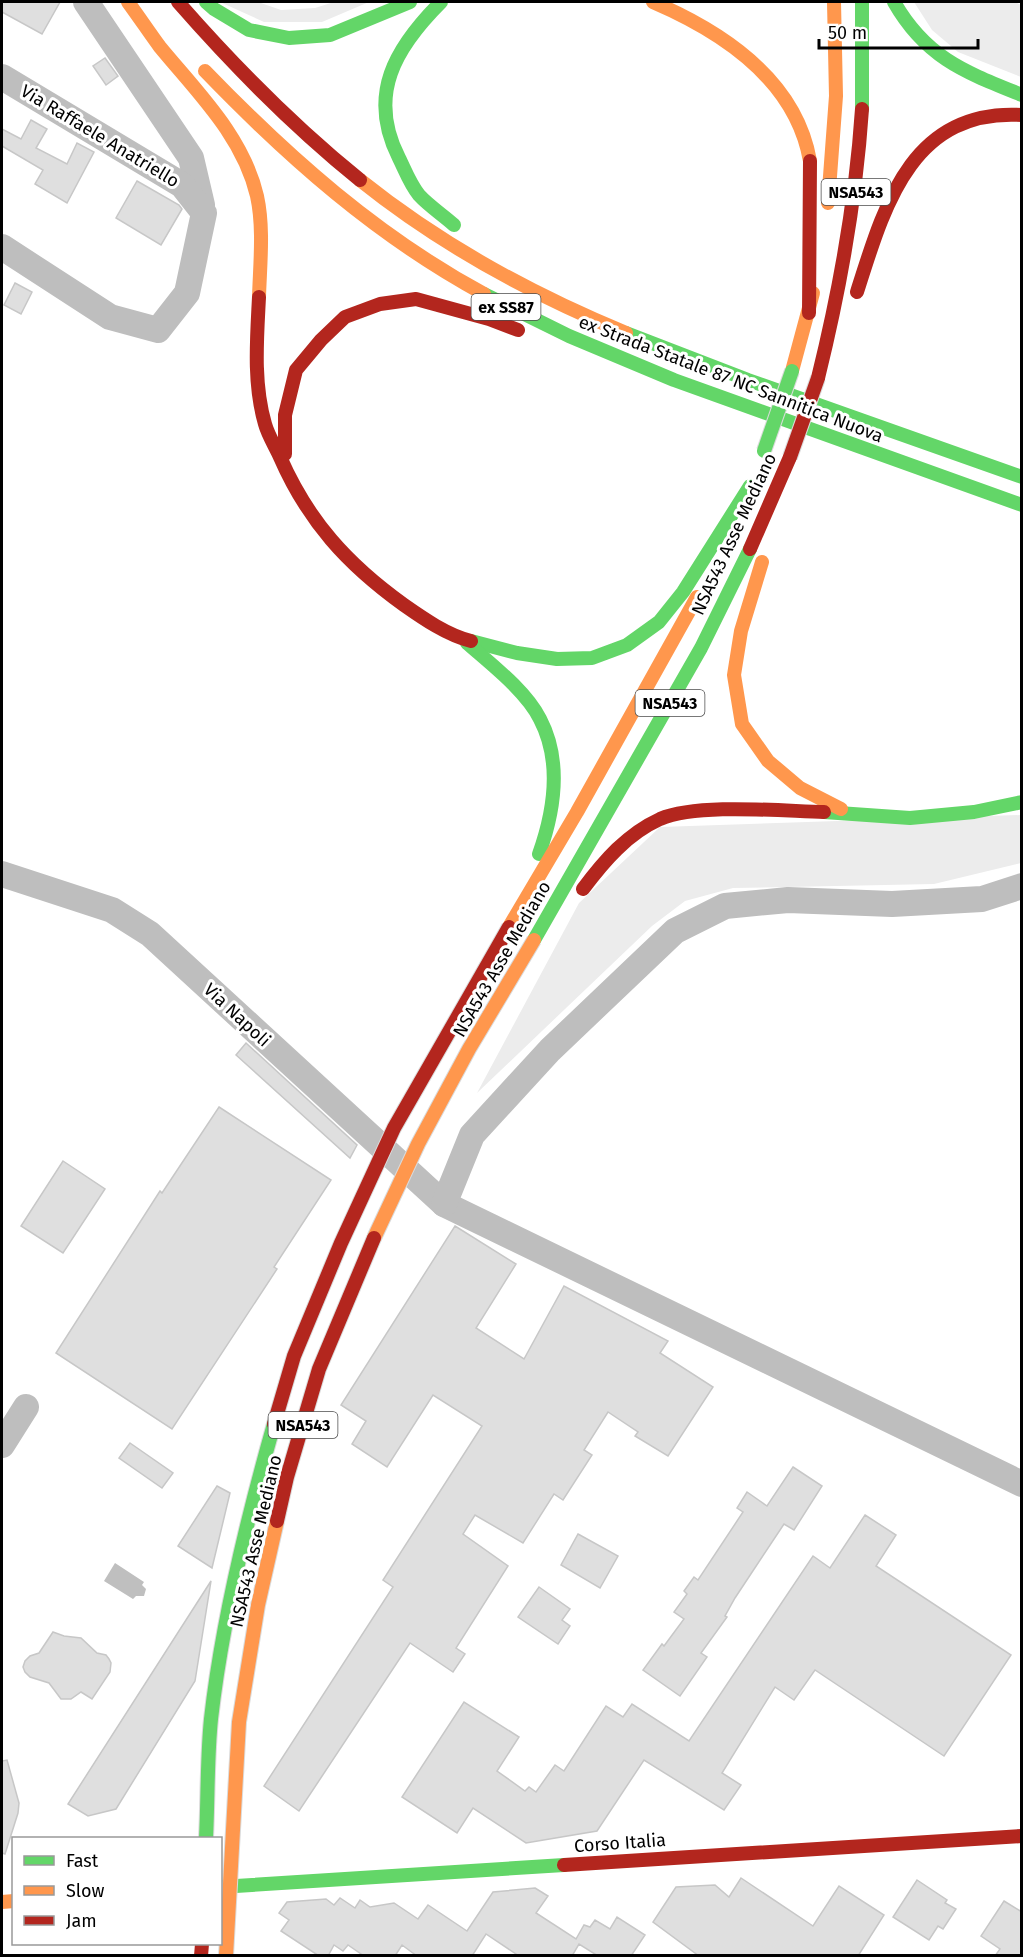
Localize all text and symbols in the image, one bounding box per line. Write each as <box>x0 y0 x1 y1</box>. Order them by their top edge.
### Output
scale bar <box>819 12 978 50</box>
text: 50 m <box>828 22 867 44</box>
street label: Via Raffaele Anatriello <box>17 80 183 192</box>
road number: NSA543 <box>822 179 890 205</box>
road number: ex SS87 <box>472 294 540 320</box>
street label: ex Strada Statale 87 NC Sannitica Nuova <box>576 311 886 447</box>
street label: NSA543 Asse Mediano <box>687 449 781 619</box>
road number: NSA543 <box>636 690 704 716</box>
street label: NSA543 Asse Mediano <box>448 877 556 1041</box>
street label: Via Napoli <box>199 979 275 1051</box>
road number: NSA543 <box>268 1412 338 1438</box>
street label: NSA543 Asse Mediano <box>225 1453 287 1629</box>
street label: Corso Italia <box>573 1829 667 1857</box>
legend <box>12 1837 222 1945</box>
text: Fast <box>66 1850 99 1872</box>
text: Slow <box>66 1880 105 1902</box>
text: Jam <box>66 1910 97 1932</box>

